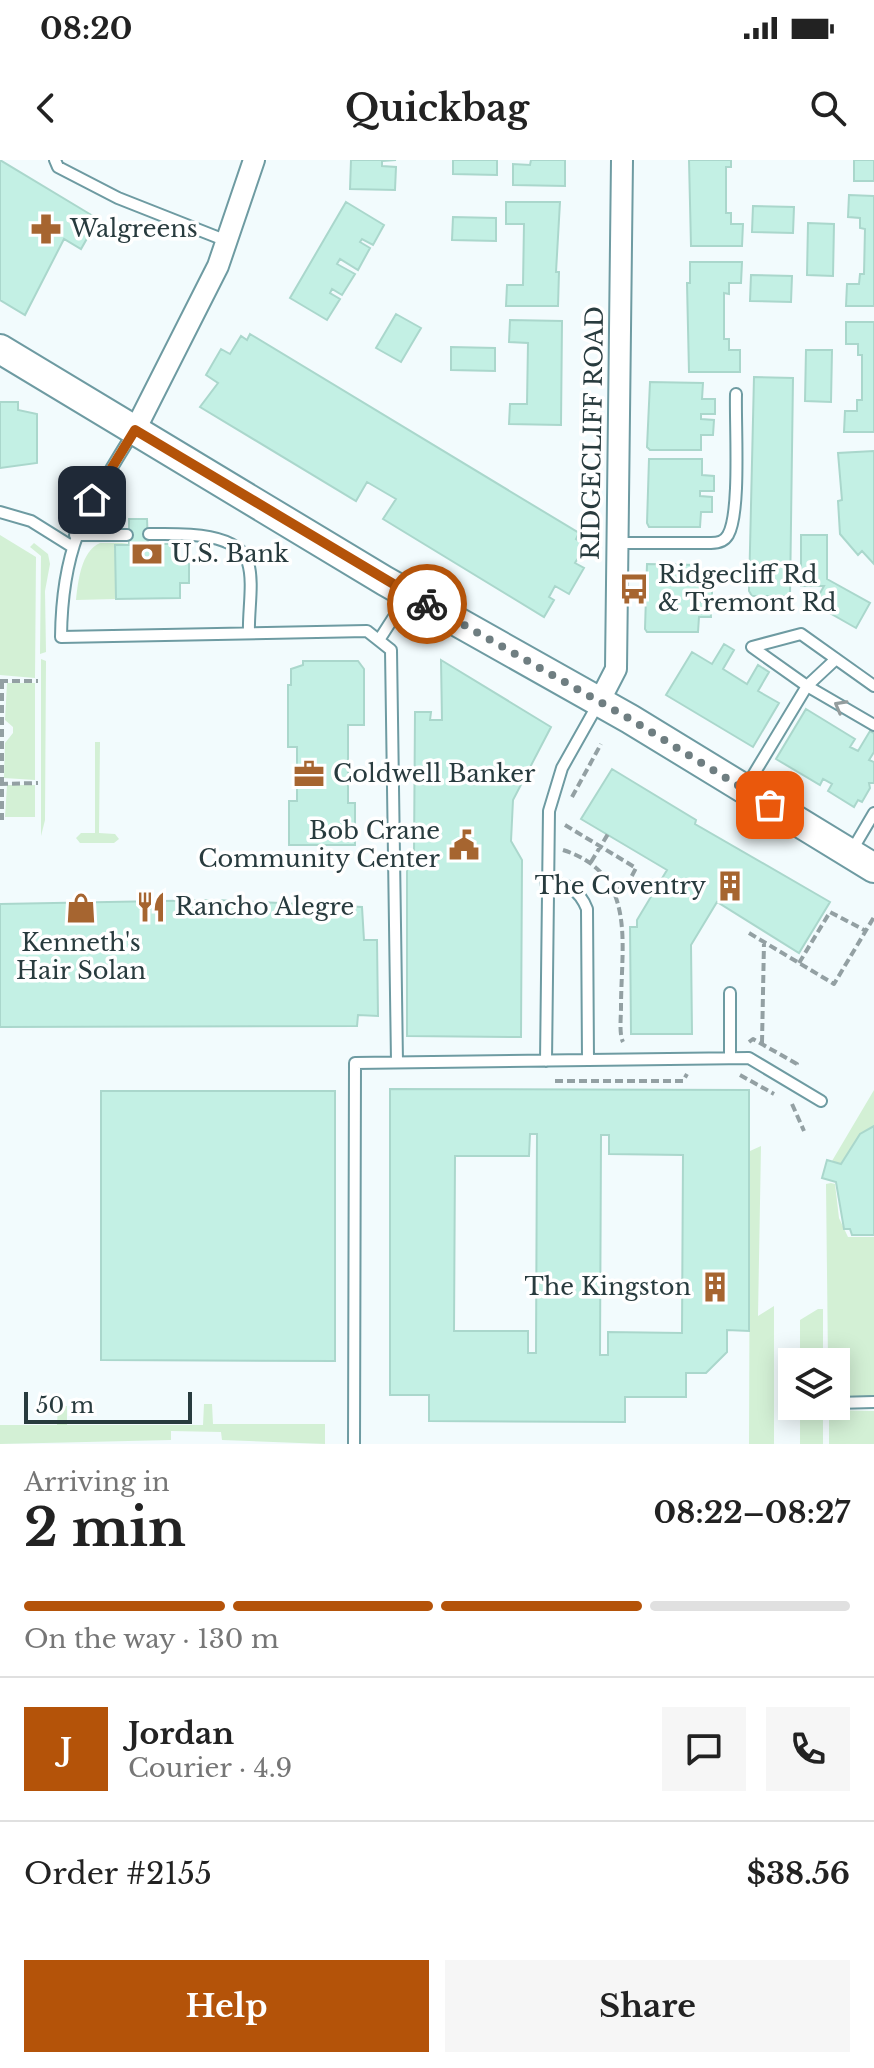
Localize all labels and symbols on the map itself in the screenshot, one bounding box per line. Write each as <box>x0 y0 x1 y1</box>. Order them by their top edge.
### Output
pharmacy icon: Walgreens <box>29 212 63 246</box>
place label: Walgreens <box>69 214 198 243</box>
street label: RIDGECLIFF ROAD <box>576 306 609 560</box>
pin <box>58 466 126 534</box>
bank icon: U.S. Bank <box>130 537 164 571</box>
place label: U.S. Bank <box>171 539 289 568</box>
place label: Ridgecliff Rd & Tremont Rd <box>658 560 837 617</box>
courier <box>387 564 467 644</box>
bus stop icon: Ridgecliff Rd & Tremont Rd <box>617 572 651 606</box>
one-way arrow <box>834 700 849 715</box>
office icon: Coldwell Banker <box>292 757 326 791</box>
place label: Coldwell Banker <box>333 759 536 788</box>
pin <box>736 771 804 839</box>
place label: Bob Crane Community Center <box>198 816 441 873</box>
public building icon: Bob Crane Community Center <box>447 828 481 862</box>
building icon: The Coventry <box>713 869 747 903</box>
place label: The Coventry <box>535 871 707 900</box>
restaurant icon: Rancho Alegre <box>134 890 168 924</box>
shop icon: Kenneth's Hair Solan <box>64 891 98 925</box>
place label: Rancho Alegre <box>175 892 354 921</box>
place label: Kenneth's Hair Solan <box>16 928 146 985</box>
building icon: The Kingston <box>698 1270 732 1304</box>
place label: The Kingston <box>525 1272 691 1301</box>
scale bar <box>24 1388 192 1424</box>

